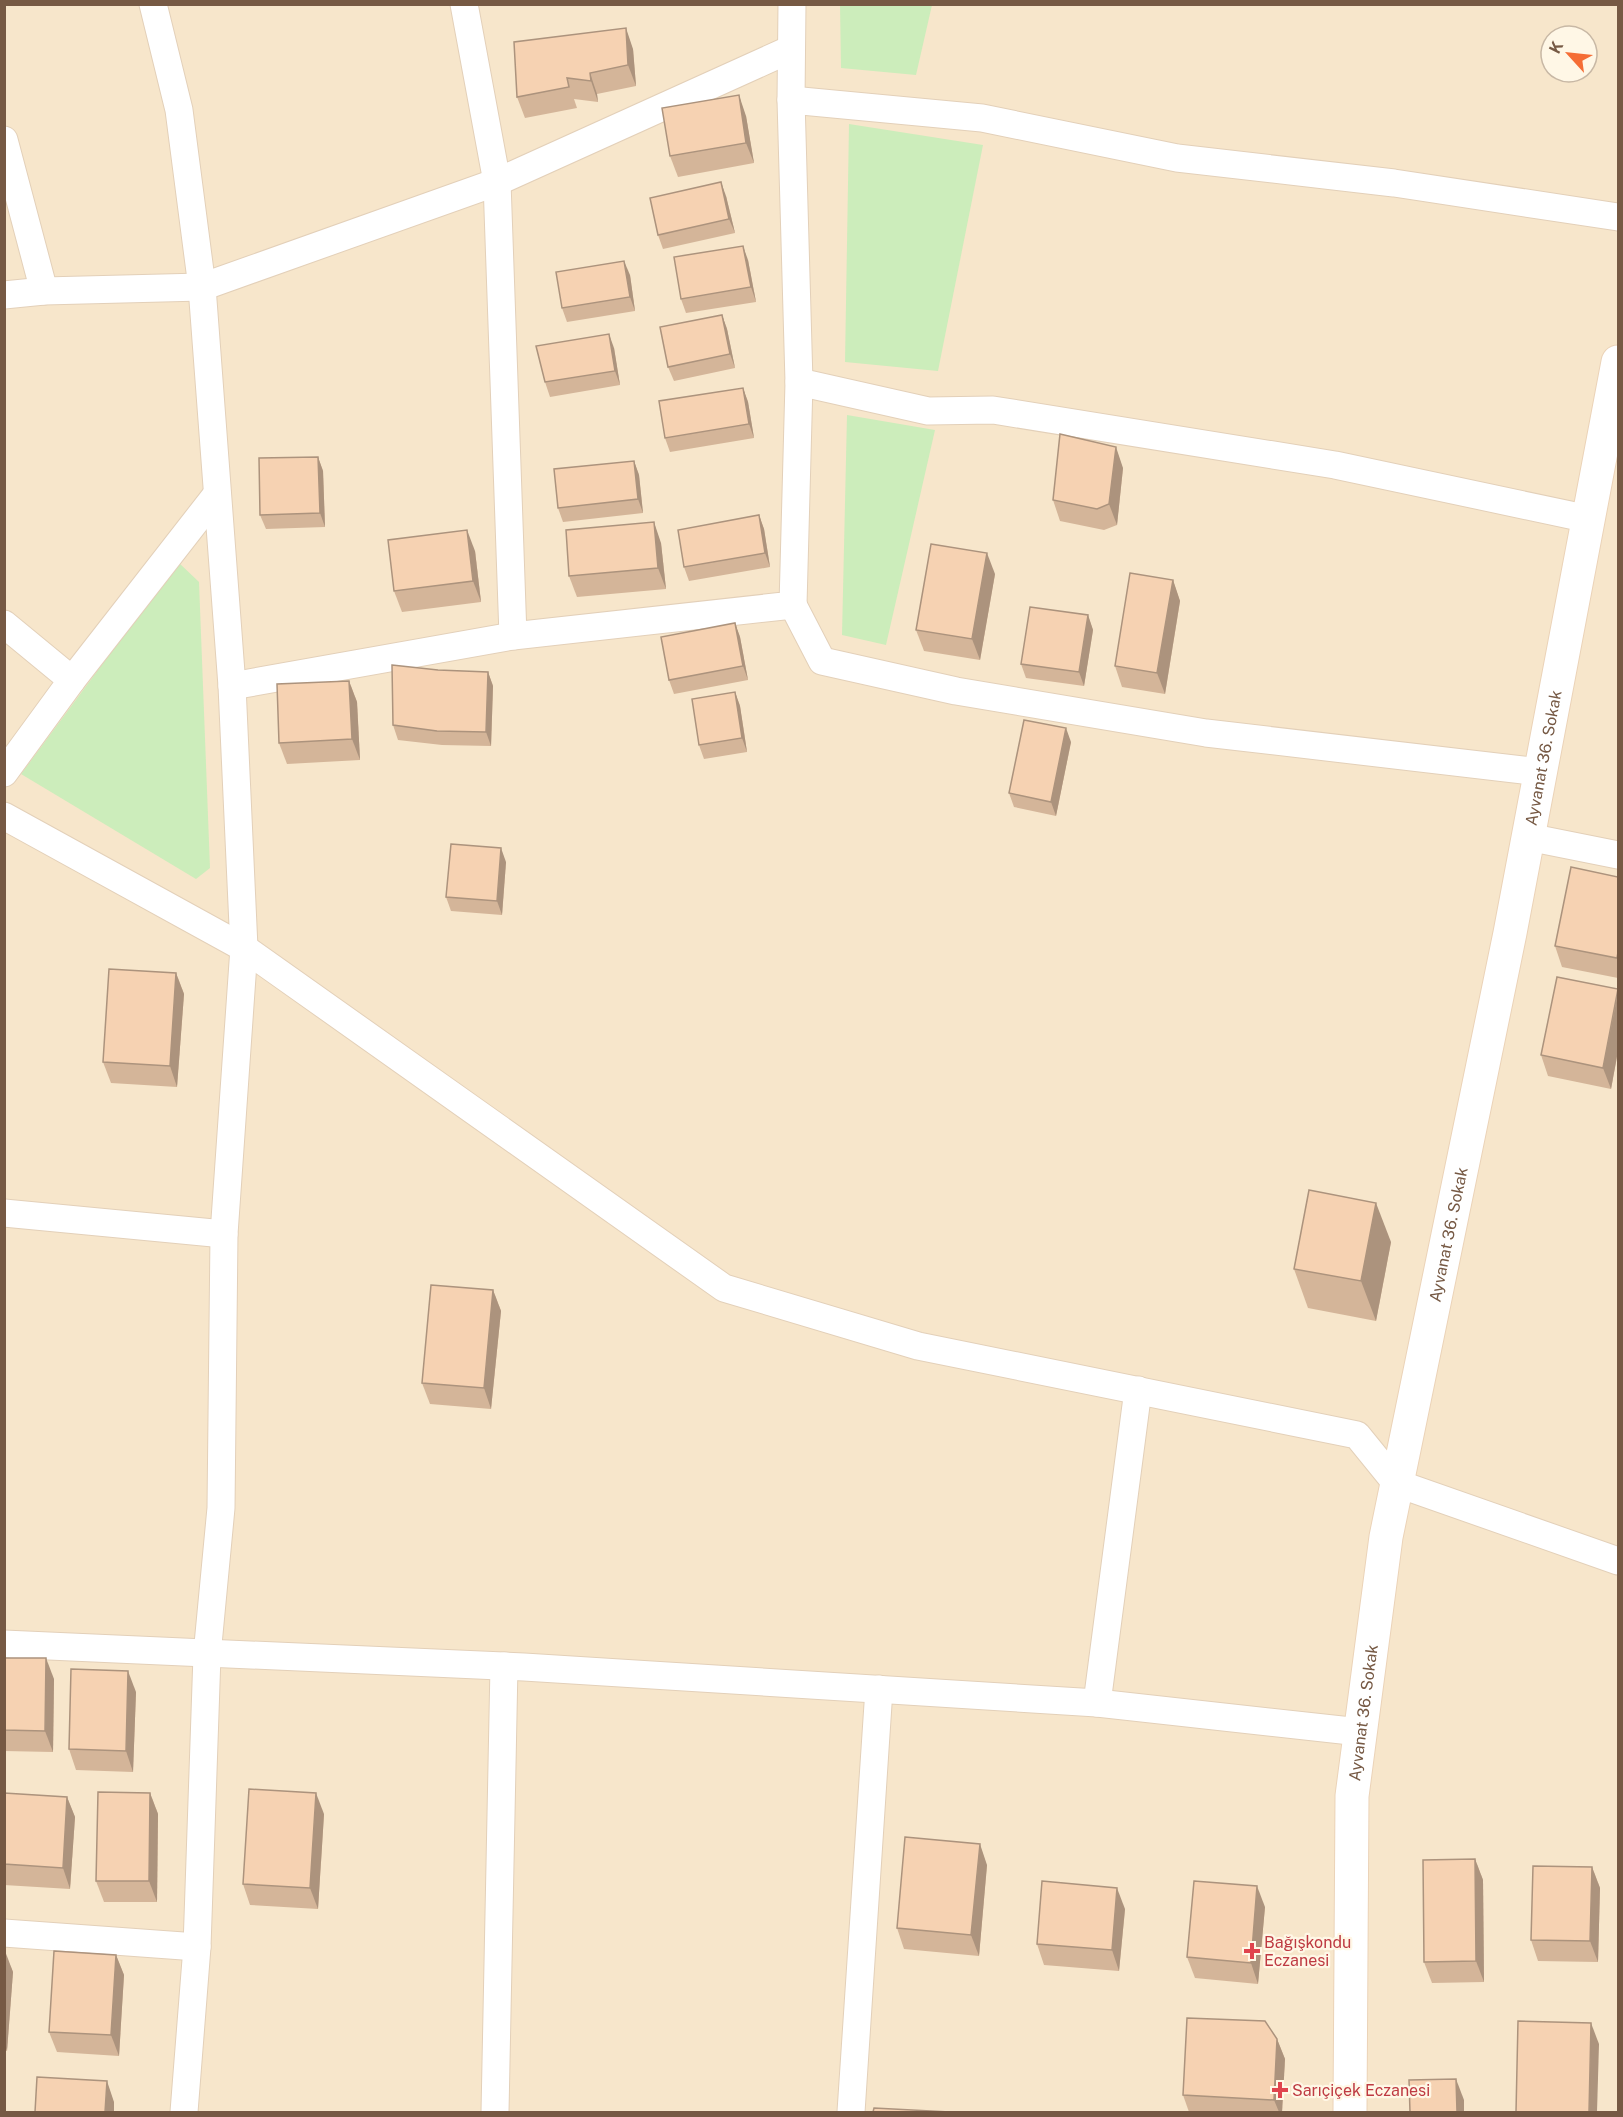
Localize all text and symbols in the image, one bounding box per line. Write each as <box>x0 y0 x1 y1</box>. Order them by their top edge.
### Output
north arrow <box>1539 24 1599 84</box>
text: K <box>1545 38 1567 57</box>
street label: Ayvanat 36. Sokak <box>1521 689 1565 827</box>
street label: Ayvanat 36. Sokak <box>1425 1165 1471 1304</box>
street label: Ayvanat 36. Sokak <box>1345 1643 1381 1782</box>
place label: Bağışkondu Eczanesi <box>1264 1933 1351 1970</box>
marker: Bağışkondu Eczanesi <box>1245 1944 1259 1958</box>
place label: Sarıçiçek Eczanesi <box>1292 2081 1430 2100</box>
marker: Sarıçiçek Eczanesi <box>1273 2083 1287 2097</box>

